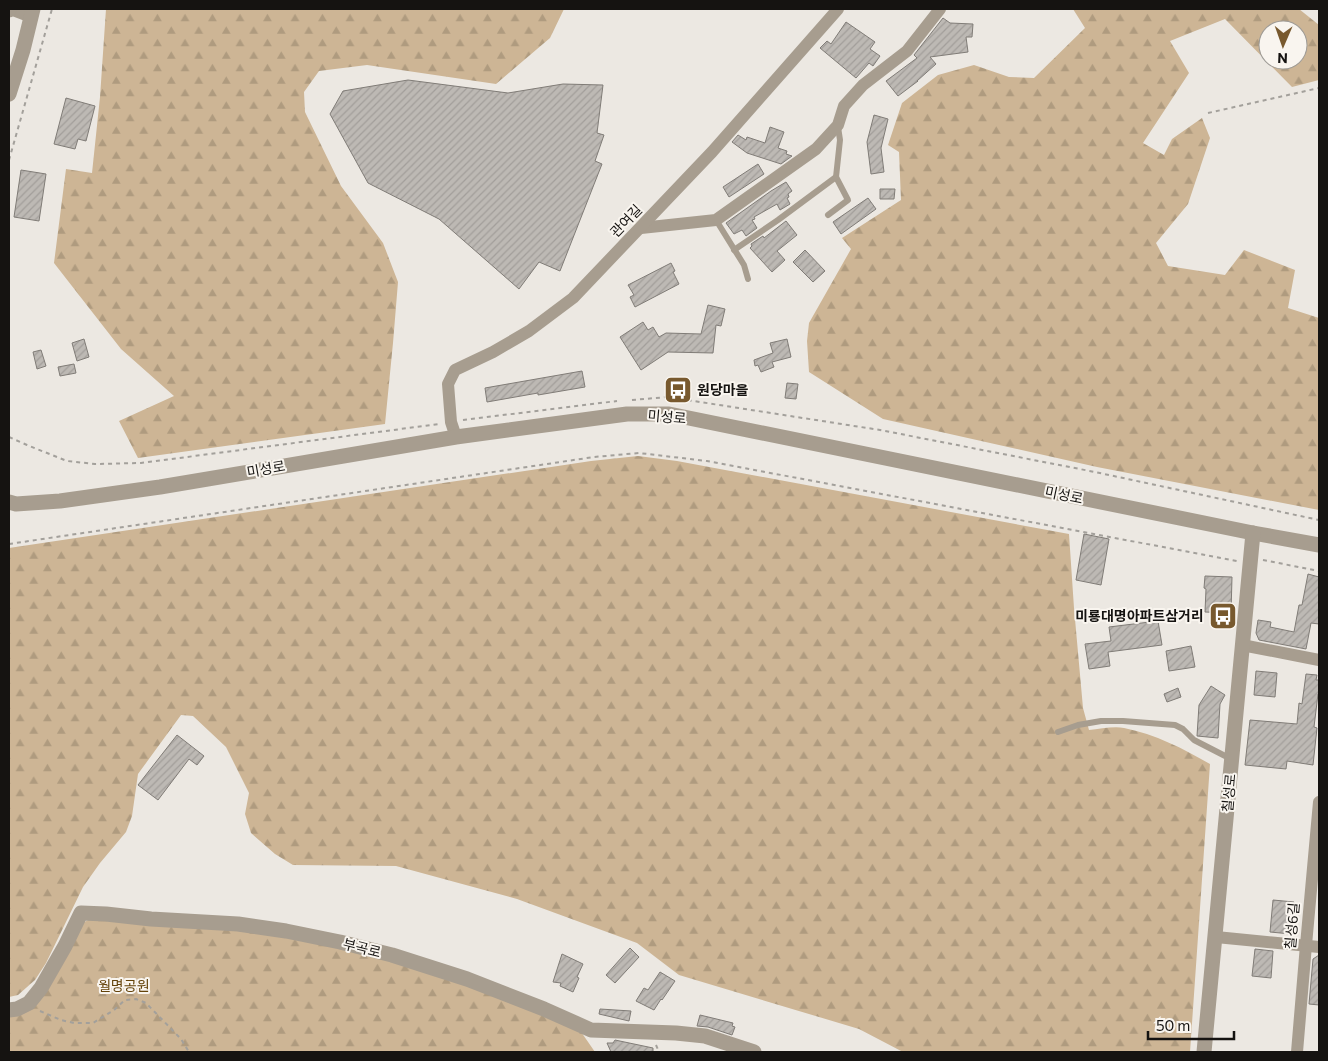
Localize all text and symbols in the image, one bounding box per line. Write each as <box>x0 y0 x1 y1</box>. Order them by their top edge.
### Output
north arrow <box>1258 20 1308 70</box>
text: N <box>1277 50 1288 67</box>
street label: 관여길 <box>606 201 645 240</box>
bus stop icon: 원당마을 <box>663 375 693 405</box>
place label: 원당마을 <box>697 381 749 398</box>
street label: 미성로 <box>647 406 687 427</box>
street label: 미성로 <box>245 457 287 480</box>
street label: 미성로 <box>1043 482 1085 507</box>
bus stop icon: 미룡대명아파트삼거리 <box>1208 601 1238 631</box>
place label: 미룡대명아파트삼거리 <box>1075 607 1204 624</box>
street label: 칠성로 <box>1218 773 1239 813</box>
street label: 칠성6길 <box>1281 902 1302 950</box>
street label: 부곡로 <box>341 935 383 960</box>
park label: 월명공원 <box>98 977 150 994</box>
scale bar <box>1148 1008 1234 1040</box>
text: 50 m <box>1156 1016 1190 1034</box>

